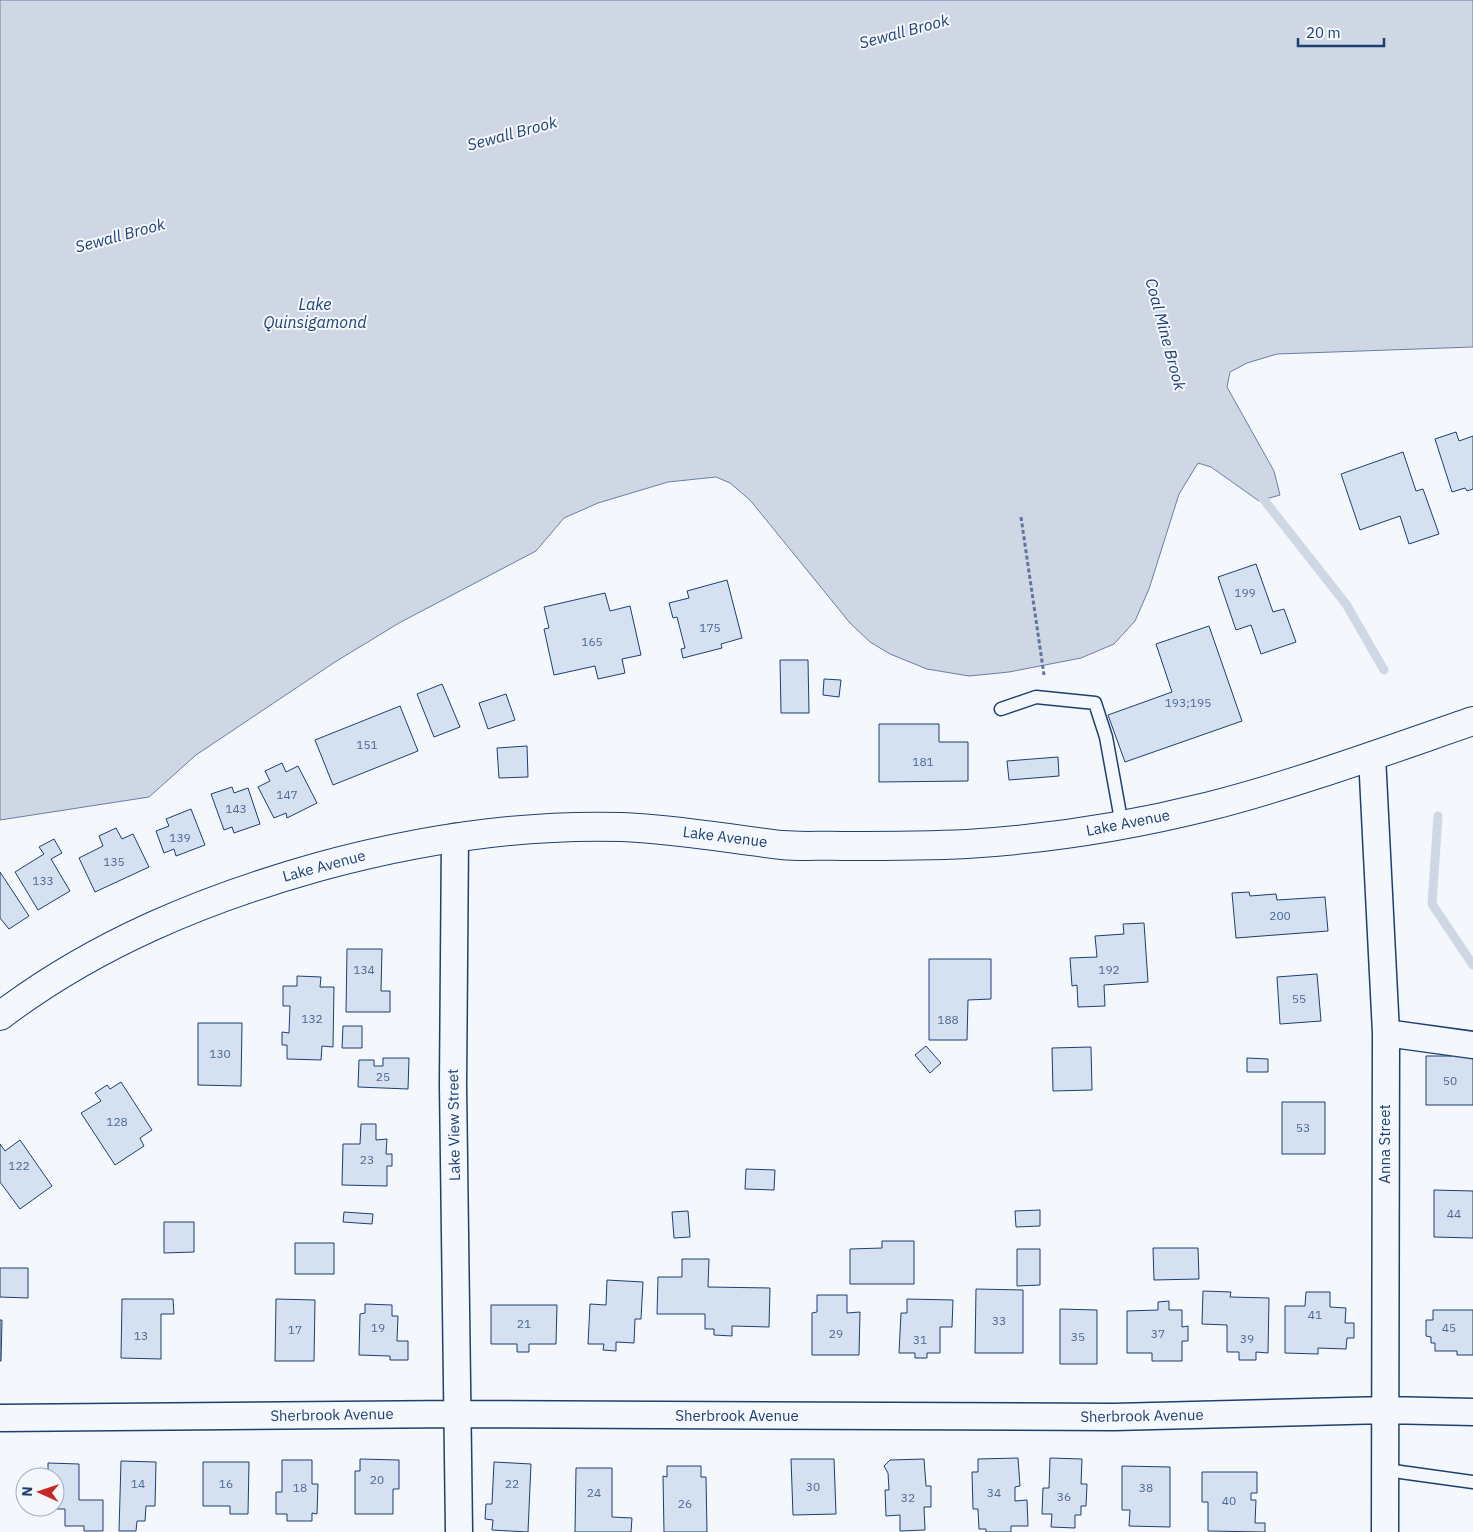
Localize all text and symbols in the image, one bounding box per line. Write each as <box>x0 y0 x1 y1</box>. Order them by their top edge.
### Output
water label: Sewall Brook <box>857 9 952 53</box>
scale bar <box>1298 15 1384 47</box>
text: 20 m <box>1306 23 1341 42</box>
water label: Sewall Brook <box>465 111 560 155</box>
water label: Sewall Brook <box>73 213 168 257</box>
water label: Coal Mine Brook <box>1141 276 1191 393</box>
water label: Lake Quinsigamond <box>263 294 367 332</box>
house number: 199 <box>1234 585 1256 600</box>
house number: 175 <box>699 620 721 635</box>
house number: 165 <box>581 634 603 649</box>
house number: 193;195 <box>1165 695 1211 710</box>
house number: 151 <box>356 737 378 752</box>
house number: 181 <box>912 754 934 769</box>
house number: 147 <box>276 787 298 802</box>
house number: 143 <box>225 801 247 816</box>
street label: Lake Avenue <box>1084 805 1171 840</box>
street label: Lake Avenue <box>682 822 768 851</box>
house number: 139 <box>169 830 191 845</box>
street label: Lake Avenue <box>280 845 367 886</box>
house number: 135 <box>103 854 125 869</box>
house number: 133 <box>32 873 54 888</box>
house number: 200 <box>1269 908 1291 923</box>
house number: 134 <box>353 962 375 977</box>
house number: 192 <box>1098 962 1120 977</box>
house number: 55 <box>1292 991 1306 1006</box>
house number: 132 <box>301 1011 323 1026</box>
house number: 188 <box>937 1012 959 1027</box>
house number: 130 <box>209 1046 231 1061</box>
house number: 25 <box>376 1069 390 1084</box>
street label: Lake View Street <box>443 1069 464 1181</box>
house number: 50 <box>1443 1073 1457 1088</box>
street label: Anna Street <box>1375 1104 1394 1184</box>
house number: 128 <box>106 1114 128 1129</box>
house number: 53 <box>1296 1120 1310 1135</box>
house number: 23 <box>360 1152 374 1167</box>
house number: 122 <box>8 1158 30 1173</box>
house number: 44 <box>1447 1206 1461 1221</box>
house number: 41 <box>1308 1307 1322 1322</box>
house number: 33 <box>992 1313 1006 1328</box>
house number: 21 <box>517 1316 531 1331</box>
house number: 19 <box>371 1320 385 1335</box>
house number: 45 <box>1442 1320 1456 1335</box>
house number: 17 <box>288 1322 302 1337</box>
house number: 29 <box>829 1326 843 1341</box>
house number: 37 <box>1151 1326 1165 1341</box>
house number: 13 <box>134 1328 148 1343</box>
house number: 35 <box>1071 1329 1085 1344</box>
house number: 39 <box>1240 1331 1254 1346</box>
house number: 31 <box>913 1332 927 1347</box>
street label: Sherbrook Avenue <box>270 1404 394 1425</box>
street label: Sherbrook Avenue <box>1080 1405 1204 1426</box>
street label: Sherbrook Avenue <box>675 1406 799 1425</box>
north arrow <box>15 1467 65 1517</box>
house number: 20 <box>370 1472 384 1487</box>
house number: 14 <box>131 1476 145 1491</box>
house number: 16 <box>219 1476 233 1491</box>
house number: 22 <box>505 1476 519 1491</box>
house number: 30 <box>806 1479 820 1494</box>
house number: 18 <box>293 1480 307 1495</box>
house number: 38 <box>1139 1480 1153 1495</box>
house number: 24 <box>587 1485 601 1500</box>
house number: 34 <box>987 1485 1001 1500</box>
text: N <box>18 1486 36 1497</box>
house number: 36 <box>1057 1489 1071 1504</box>
house number: 32 <box>901 1490 915 1505</box>
house number: 40 <box>1222 1493 1236 1508</box>
house number: 26 <box>678 1496 692 1511</box>

